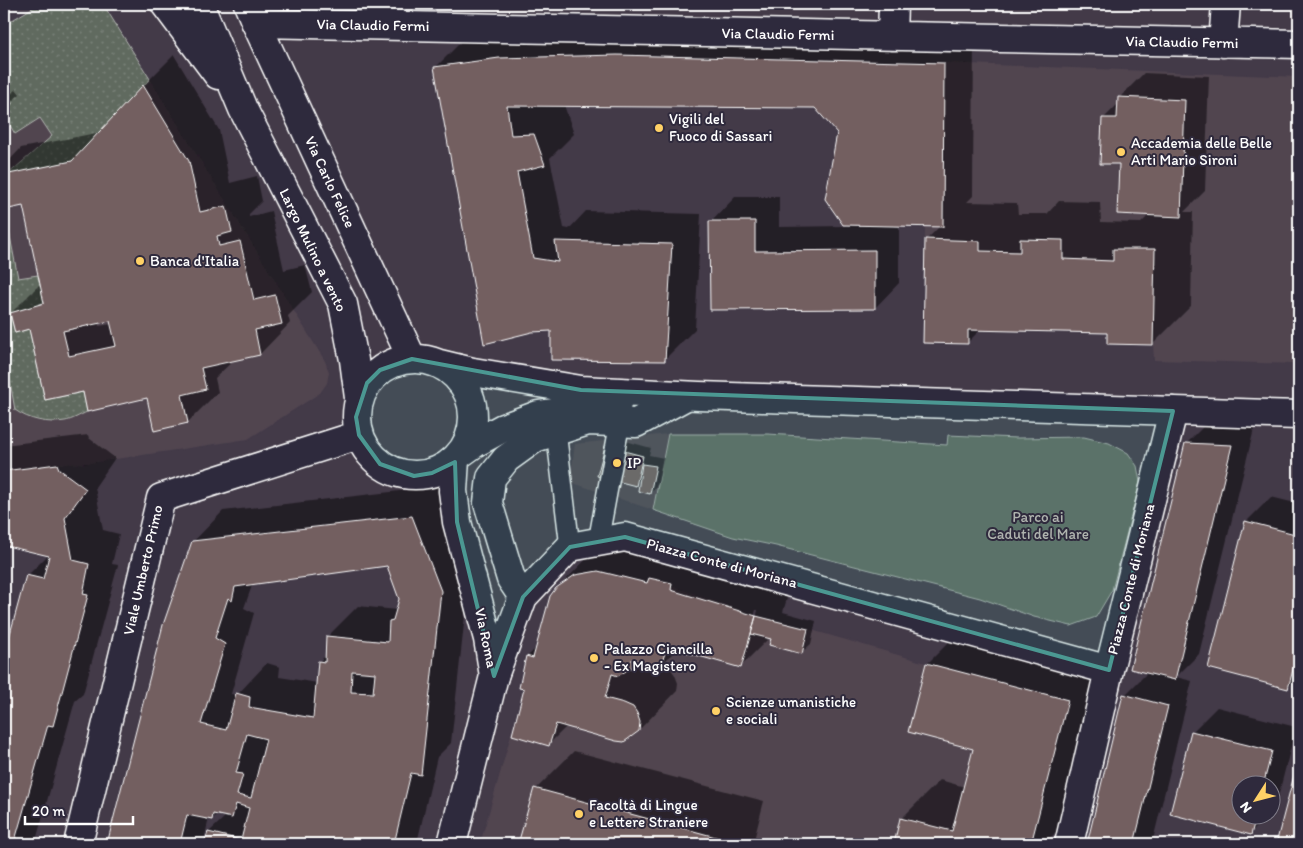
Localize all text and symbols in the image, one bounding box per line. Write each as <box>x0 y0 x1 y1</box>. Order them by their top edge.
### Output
street label: Via Claudio Fermi <box>316 15 430 35</box>
street label: Via Claudio Fermi <box>721 24 835 44</box>
street label: Via Claudio Fermi <box>1125 32 1239 52</box>
place label: Vigili del Fuoco di Sassari <box>669 110 772 145</box>
marker: Vigili del Fuoco di Sassari <box>653 122 665 134</box>
street label: Via Carlo Felice <box>301 133 359 231</box>
place label: Accademia delle Belle Arti Mario Sironi <box>1131 134 1272 169</box>
marker: Accademia delle Belle Arti Mario Sironi <box>1115 146 1127 158</box>
street label: Largo Mulino a vento <box>275 185 351 315</box>
place label: Banca d'Italia <box>150 252 240 270</box>
marker: Banca d'Italia <box>134 255 146 267</box>
place label: IP <box>627 454 642 472</box>
marker: IP <box>611 457 623 469</box>
street label: Piazza Conte di Moriana <box>1103 501 1159 657</box>
street label: Viale Umberto Primo <box>119 503 167 637</box>
park label: Parco ai Caduti del Mare <box>987 508 1089 543</box>
street label: Piazza Conte di Moriana <box>645 534 799 592</box>
street label: Via Roma <box>471 606 501 670</box>
place label: Palazzo Ciancilla - Ex Magistero <box>604 640 713 675</box>
marker: Palazzo Ciancilla - Ex Magistero <box>588 652 600 664</box>
place label: Scienze umanistiche e sociali <box>726 693 856 728</box>
marker: Scienze umanistiche e sociali <box>710 705 722 717</box>
north arrow <box>1230 776 1280 826</box>
scale bar <box>25 793 132 825</box>
place label: Facoltà di Lingue e Lettere Straniere <box>589 796 708 831</box>
text: N <box>1236 799 1256 816</box>
text: 20 m <box>32 802 66 820</box>
marker: Facoltà di Lingue e Lettere Straniere <box>573 808 585 820</box>

